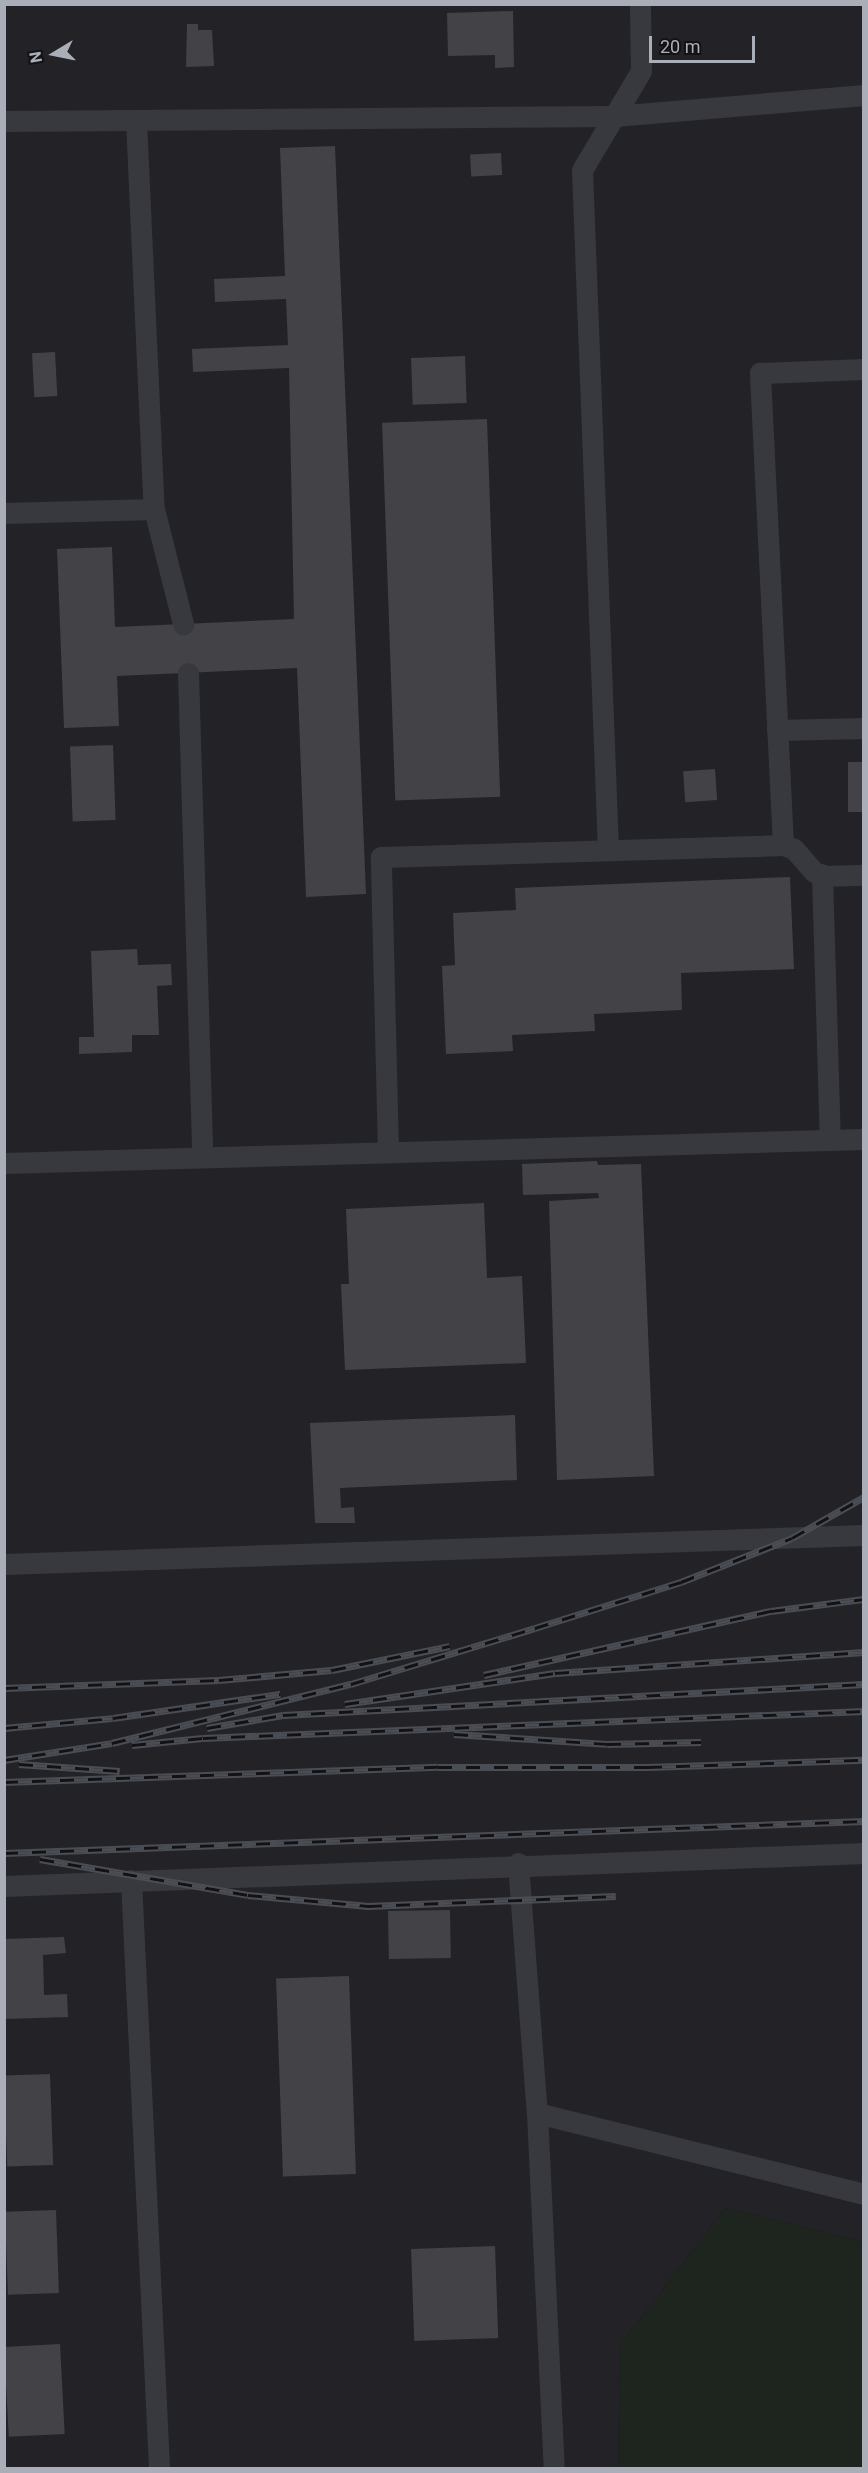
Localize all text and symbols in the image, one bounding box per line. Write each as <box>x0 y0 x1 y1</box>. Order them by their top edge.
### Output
north arrow <box>24 24 84 84</box>
scale bar <box>652 24 758 62</box>
text: 20 m <box>660 36 700 57</box>
text: N <box>25 50 46 64</box>

